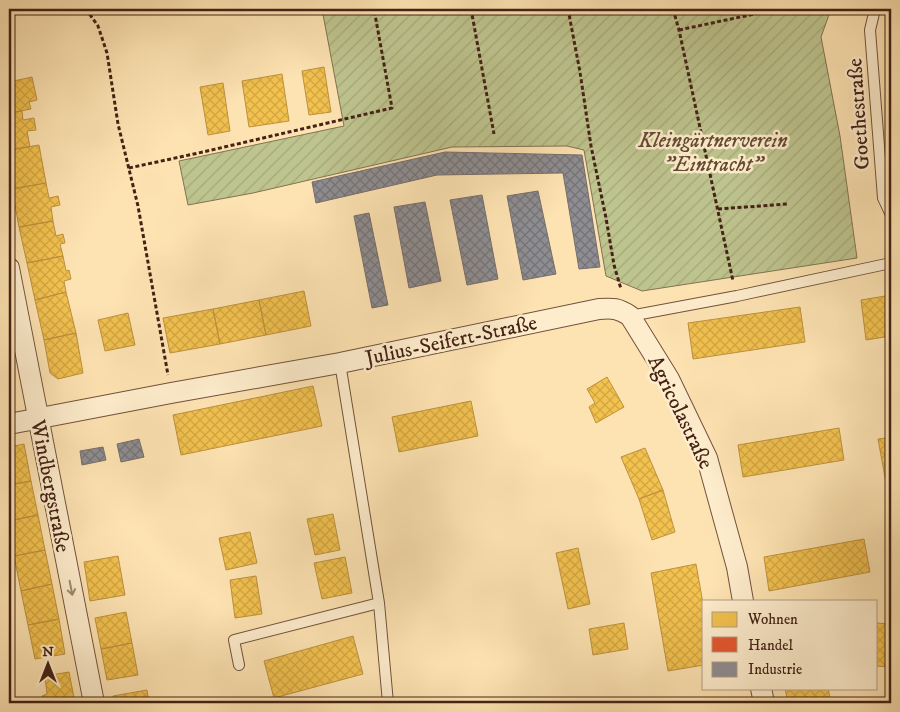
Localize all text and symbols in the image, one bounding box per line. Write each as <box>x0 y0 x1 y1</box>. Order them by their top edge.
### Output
street label: Goethestraße <box>842 57 876 171</box>
park label: Kleingärtnerverein "Eintracht" <box>637 128 788 178</box>
street label: Julius-Seifert-Straße <box>361 310 540 372</box>
street label: Agricolastraße <box>641 351 719 474</box>
street label: Windbergstraße <box>24 417 76 555</box>
one-way arrow <box>67 579 76 595</box>
legend <box>702 600 878 690</box>
text: Wohnen <box>747 610 798 629</box>
text: Handel <box>748 636 793 655</box>
north arrow <box>22 640 72 690</box>
text: N <box>42 643 54 661</box>
text: Industrie <box>748 660 802 679</box>

